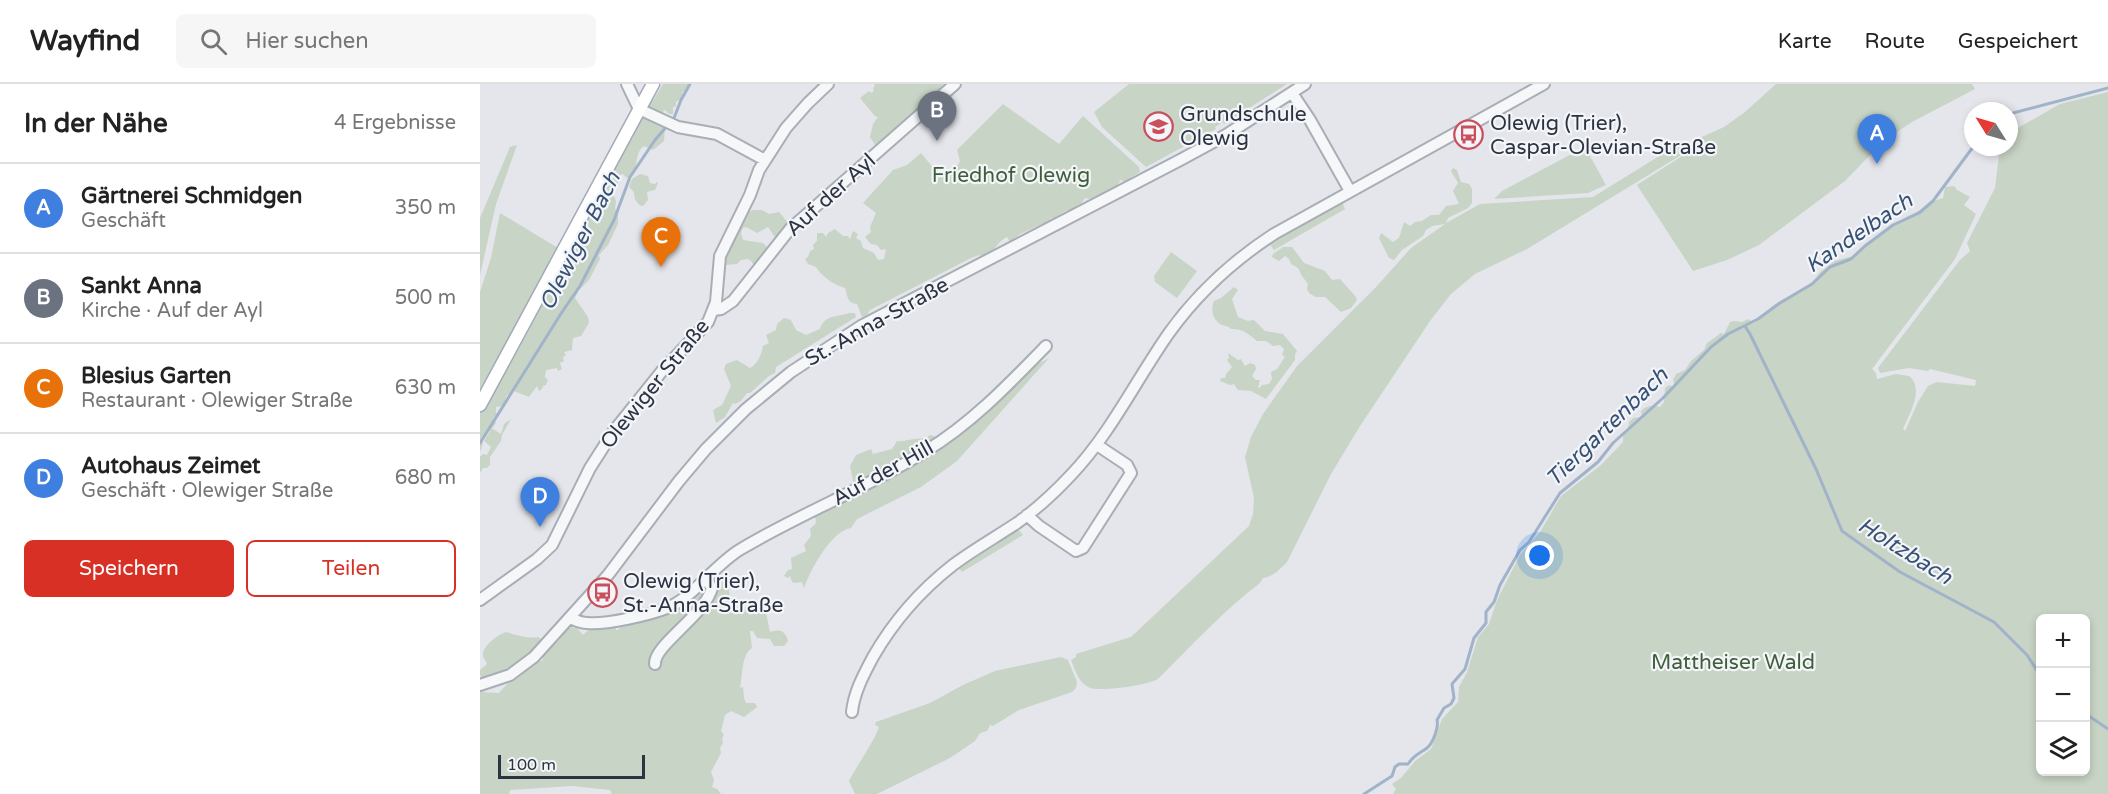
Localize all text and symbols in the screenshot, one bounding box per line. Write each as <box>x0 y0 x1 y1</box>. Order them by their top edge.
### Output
search box <box>176 14 596 68</box>
text: Wayfind <box>30 24 140 58</box>
icon: search <box>197 25 230 58</box>
text: Hier suchen <box>245 28 369 54</box>
text: Karte <box>1778 29 1832 54</box>
text: Route <box>1865 29 1925 54</box>
text: Gespeichert <box>1958 29 2078 54</box>
pin: B <box>918 92 956 141</box>
place label: Grundschule Olewig <box>1180 102 1307 151</box>
north arrow <box>1964 102 2018 156</box>
text: In der Nähe <box>24 108 168 139</box>
school or university icon: Grundschule Olewig <box>1143 110 1175 142</box>
text: 4 Ergebnisse <box>334 111 456 135</box>
place label: Olewig (Trier), Caspar-Olevian-Straße <box>1490 111 1716 160</box>
pin: A <box>1858 115 1896 164</box>
bus stop icon: Olewig (Trier), Caspar-Olevian-Straße <box>1453 119 1485 151</box>
street label: Auf der Ayl <box>781 148 881 242</box>
park label: Friedhof Olewig <box>932 163 1090 188</box>
water label: Olewiger Bach <box>534 167 626 314</box>
text: Gärtnerei Schmidgen <box>81 183 302 209</box>
water label: Kandelbach <box>1800 187 1918 278</box>
text: A <box>36 196 51 220</box>
text: 350 m <box>395 196 456 220</box>
text: Geschäft <box>81 209 166 233</box>
pin: C <box>642 218 681 267</box>
street label: St.-Anna-Straße <box>801 272 953 372</box>
text: Sankt Anna <box>81 273 202 299</box>
text: B <box>37 286 50 310</box>
text: 500 m <box>395 286 456 310</box>
text: Kirche · Auf der Ayl <box>81 299 263 323</box>
street label: Olewiger Straße <box>595 314 715 454</box>
water label: Tiergartenbach <box>1541 362 1674 492</box>
text: Blesius Garten <box>81 363 231 389</box>
text: C <box>37 376 50 400</box>
text: 630 m <box>395 376 456 400</box>
text: Restaurant · Olewiger Straße <box>81 389 353 413</box>
street label: Auf der Hill <box>828 435 938 511</box>
text: Autohaus Zeimet <box>81 453 261 479</box>
text: D <box>36 466 51 490</box>
text: 680 m <box>395 466 456 490</box>
pin: D <box>520 478 560 527</box>
text: Geschäft · Olewiger Straße <box>81 479 333 503</box>
water label: Holtzbach <box>1853 512 1957 590</box>
button: Speichern <box>24 540 234 597</box>
button: Teilen <box>246 540 456 597</box>
your location <box>1525 541 1554 570</box>
place label: Olewig (Trier), St.-Anna-Straße <box>623 569 783 618</box>
bus stop icon: Olewig (Trier), St.-Anna-Straße <box>586 577 618 609</box>
map controls <box>2036 614 2090 776</box>
button: + <box>2036 614 2090 668</box>
park label: Mattheiser Wald <box>1651 650 1815 675</box>
button: − <box>2036 668 2090 722</box>
button: layers <box>2036 722 2090 776</box>
scale bar <box>498 752 645 780</box>
text: 100 m <box>507 755 556 775</box>

